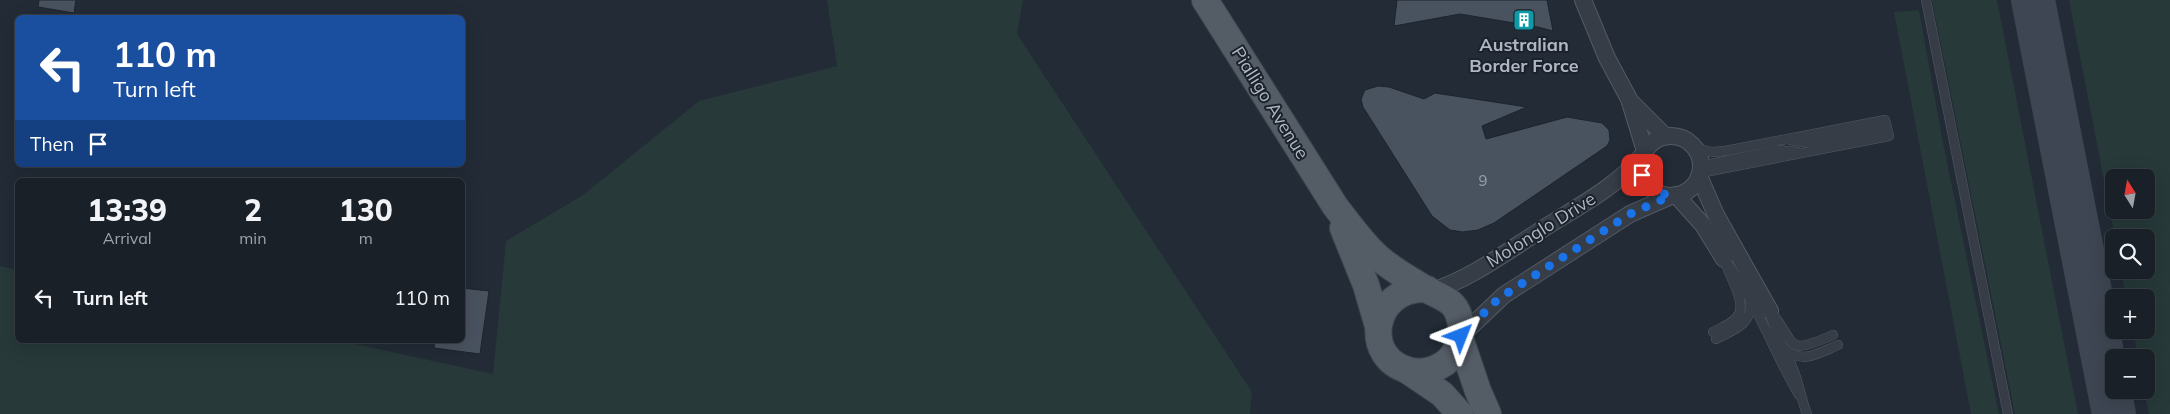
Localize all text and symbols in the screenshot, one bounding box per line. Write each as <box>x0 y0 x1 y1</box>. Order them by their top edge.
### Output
building icon: Australian Border Force <box>1512 8 1536 32</box>
text: 110 m <box>113 32 217 76</box>
place label: Australian Border Force <box>1469 33 1579 77</box>
icon: left <box>30 35 95 100</box>
street label: Pialligo Avenue <box>1227 42 1314 163</box>
text: Turn left <box>113 75 196 103</box>
icon: arrive <box>84 130 112 158</box>
text: Then <box>30 132 74 156</box>
pin <box>1621 154 1663 196</box>
icon: arrive <box>1628 161 1656 189</box>
north arrow <box>2105 169 2155 219</box>
map controls <box>2105 169 2155 399</box>
house number: 9 <box>1478 171 1488 190</box>
street label: Molonglo Drive <box>1482 187 1600 272</box>
text: 13:39 <box>87 191 167 229</box>
text: 2 <box>244 191 262 229</box>
text: 130 <box>339 191 393 229</box>
text: Arrival <box>103 228 152 248</box>
text: min <box>239 228 267 248</box>
text: m <box>359 228 373 248</box>
button: search <box>2105 229 2155 279</box>
icon: left <box>30 284 58 312</box>
text: Turn left <box>73 286 148 310</box>
text: 110 m <box>394 286 450 310</box>
button: + <box>2105 289 2155 339</box>
position arrow <box>1434 309 1486 361</box>
button: − <box>2105 349 2155 399</box>

